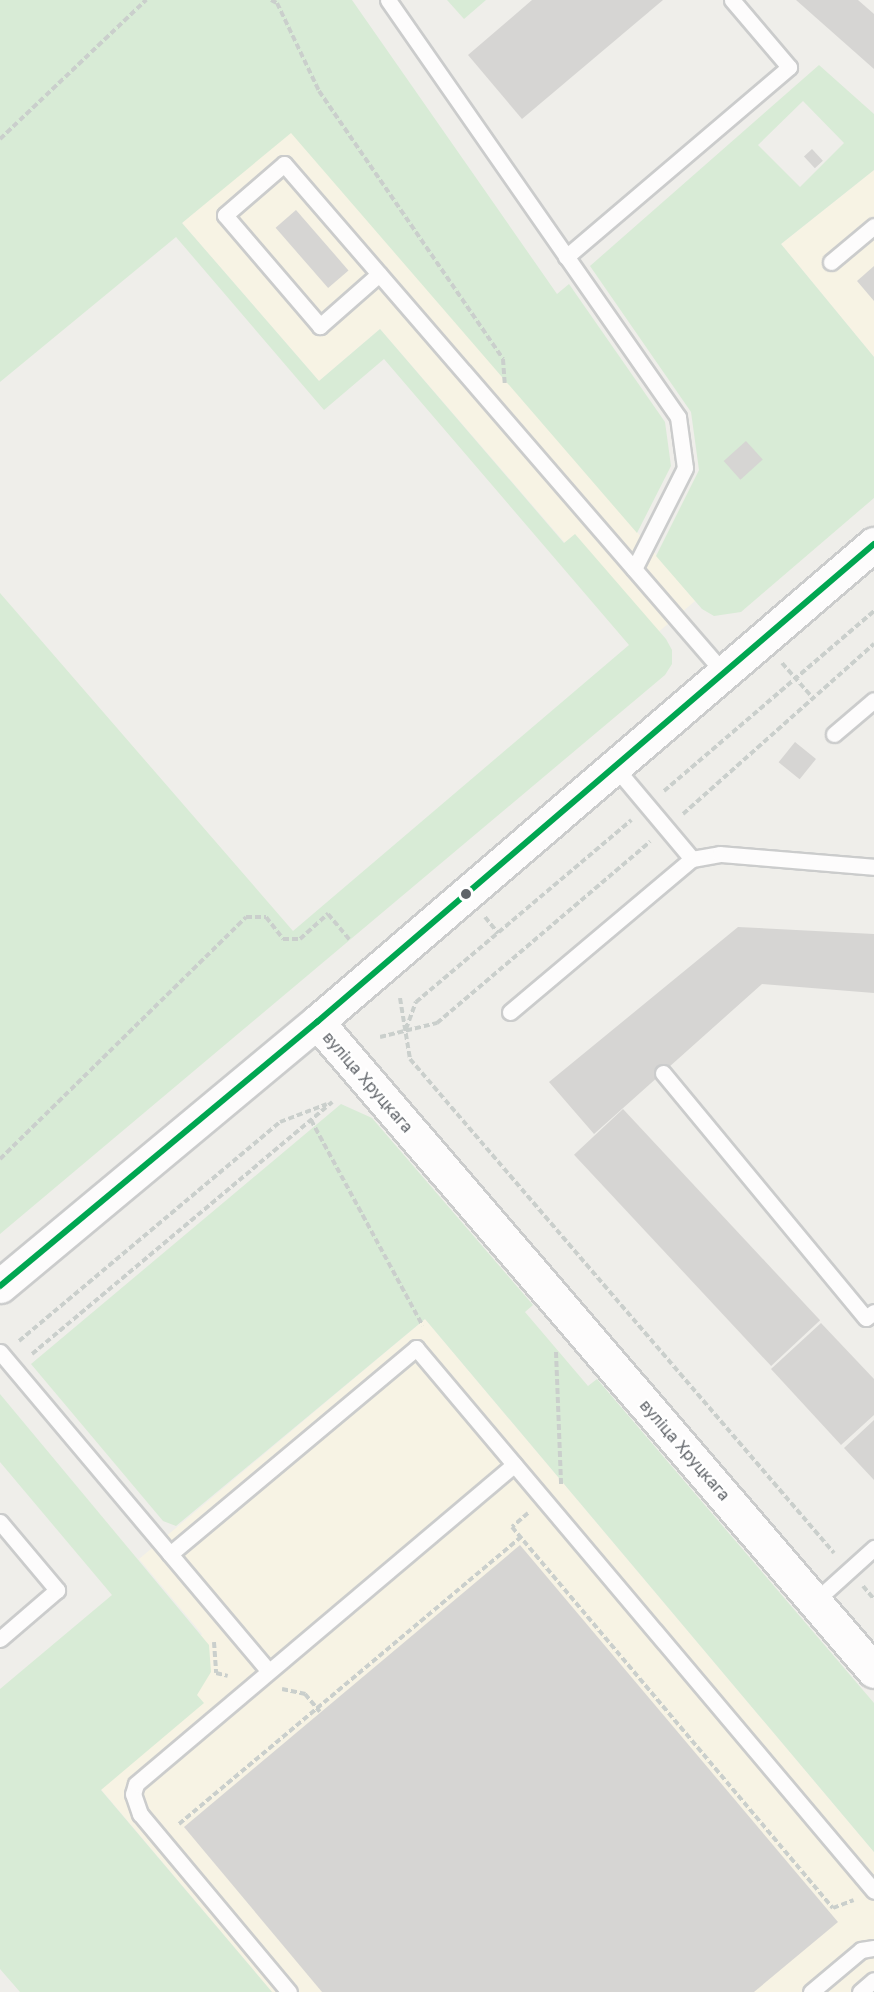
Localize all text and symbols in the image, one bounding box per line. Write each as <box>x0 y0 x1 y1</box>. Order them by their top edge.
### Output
unlabelled marker <box>460 888 472 900</box>
street label: вуліца Хруцкага <box>319 1028 417 1136</box>
street label: вуліца Хруцкага <box>636 1396 734 1504</box>

